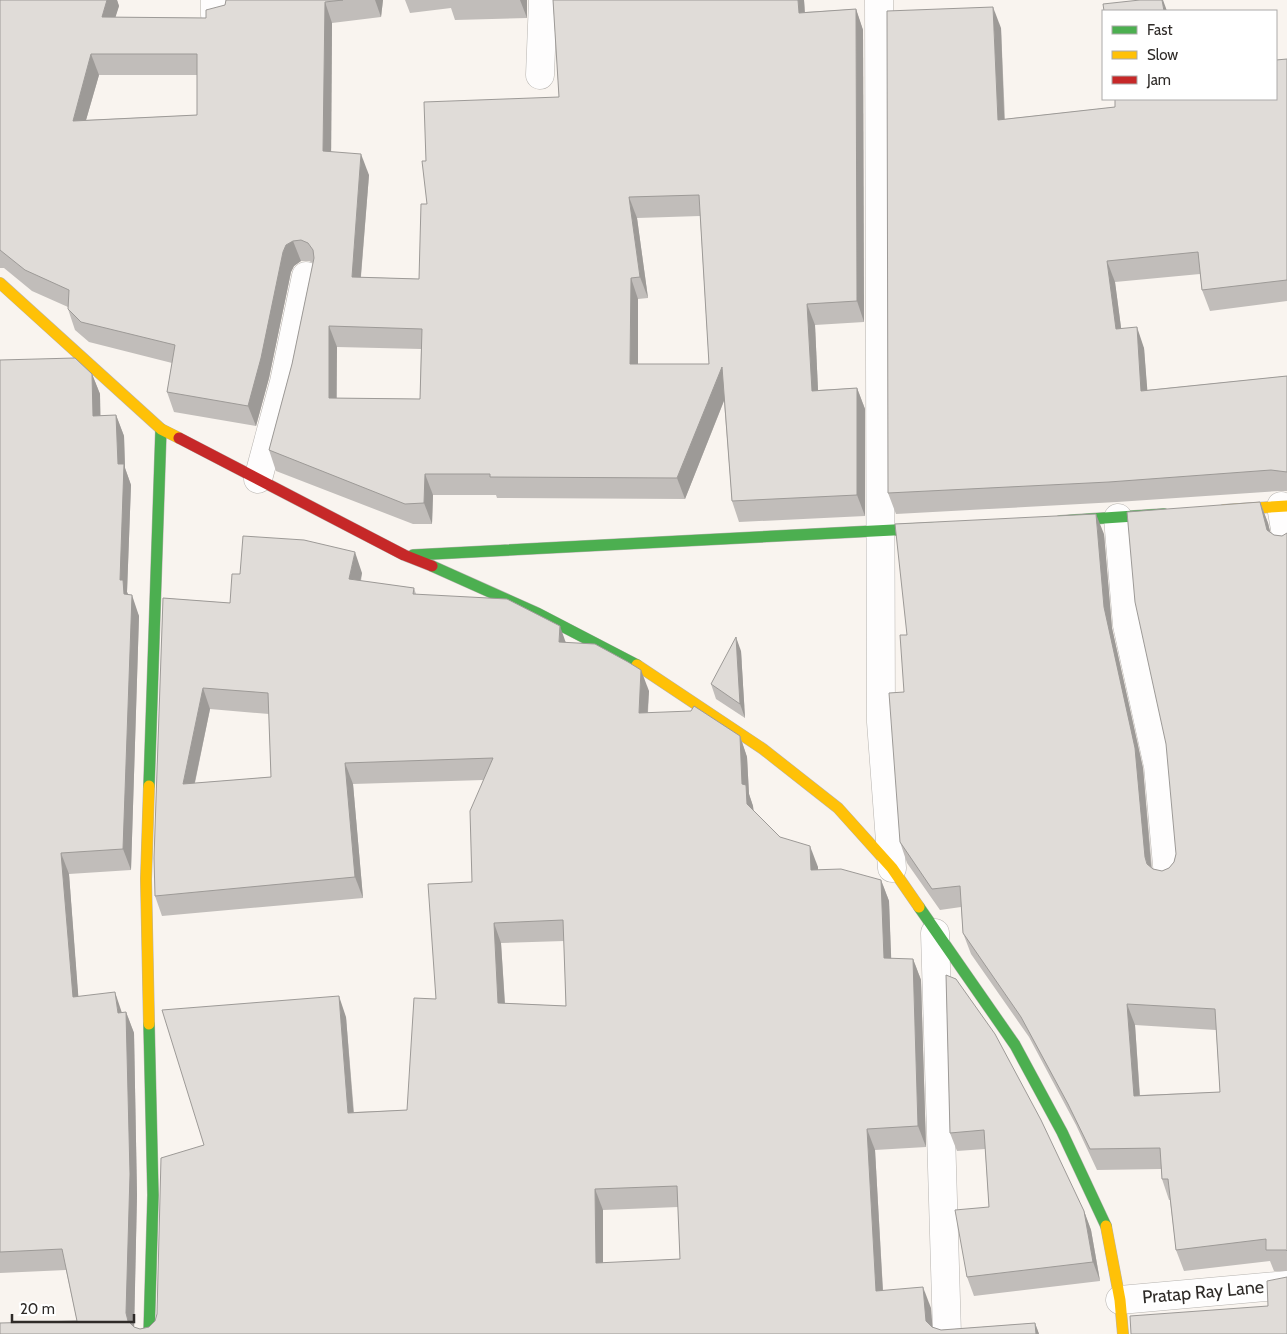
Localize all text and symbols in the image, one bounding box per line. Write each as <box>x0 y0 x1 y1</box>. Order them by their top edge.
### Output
legend <box>1102 10 1277 100</box>
text: Fast <box>1147 21 1172 39</box>
text: Slow <box>1147 46 1178 64</box>
text: Jam <box>1146 71 1171 89</box>
street label: Pratap Ray Lane <box>1141 1276 1265 1308</box>
scale bar <box>12 1292 135 1324</box>
text: 20 m <box>20 1300 55 1318</box>

